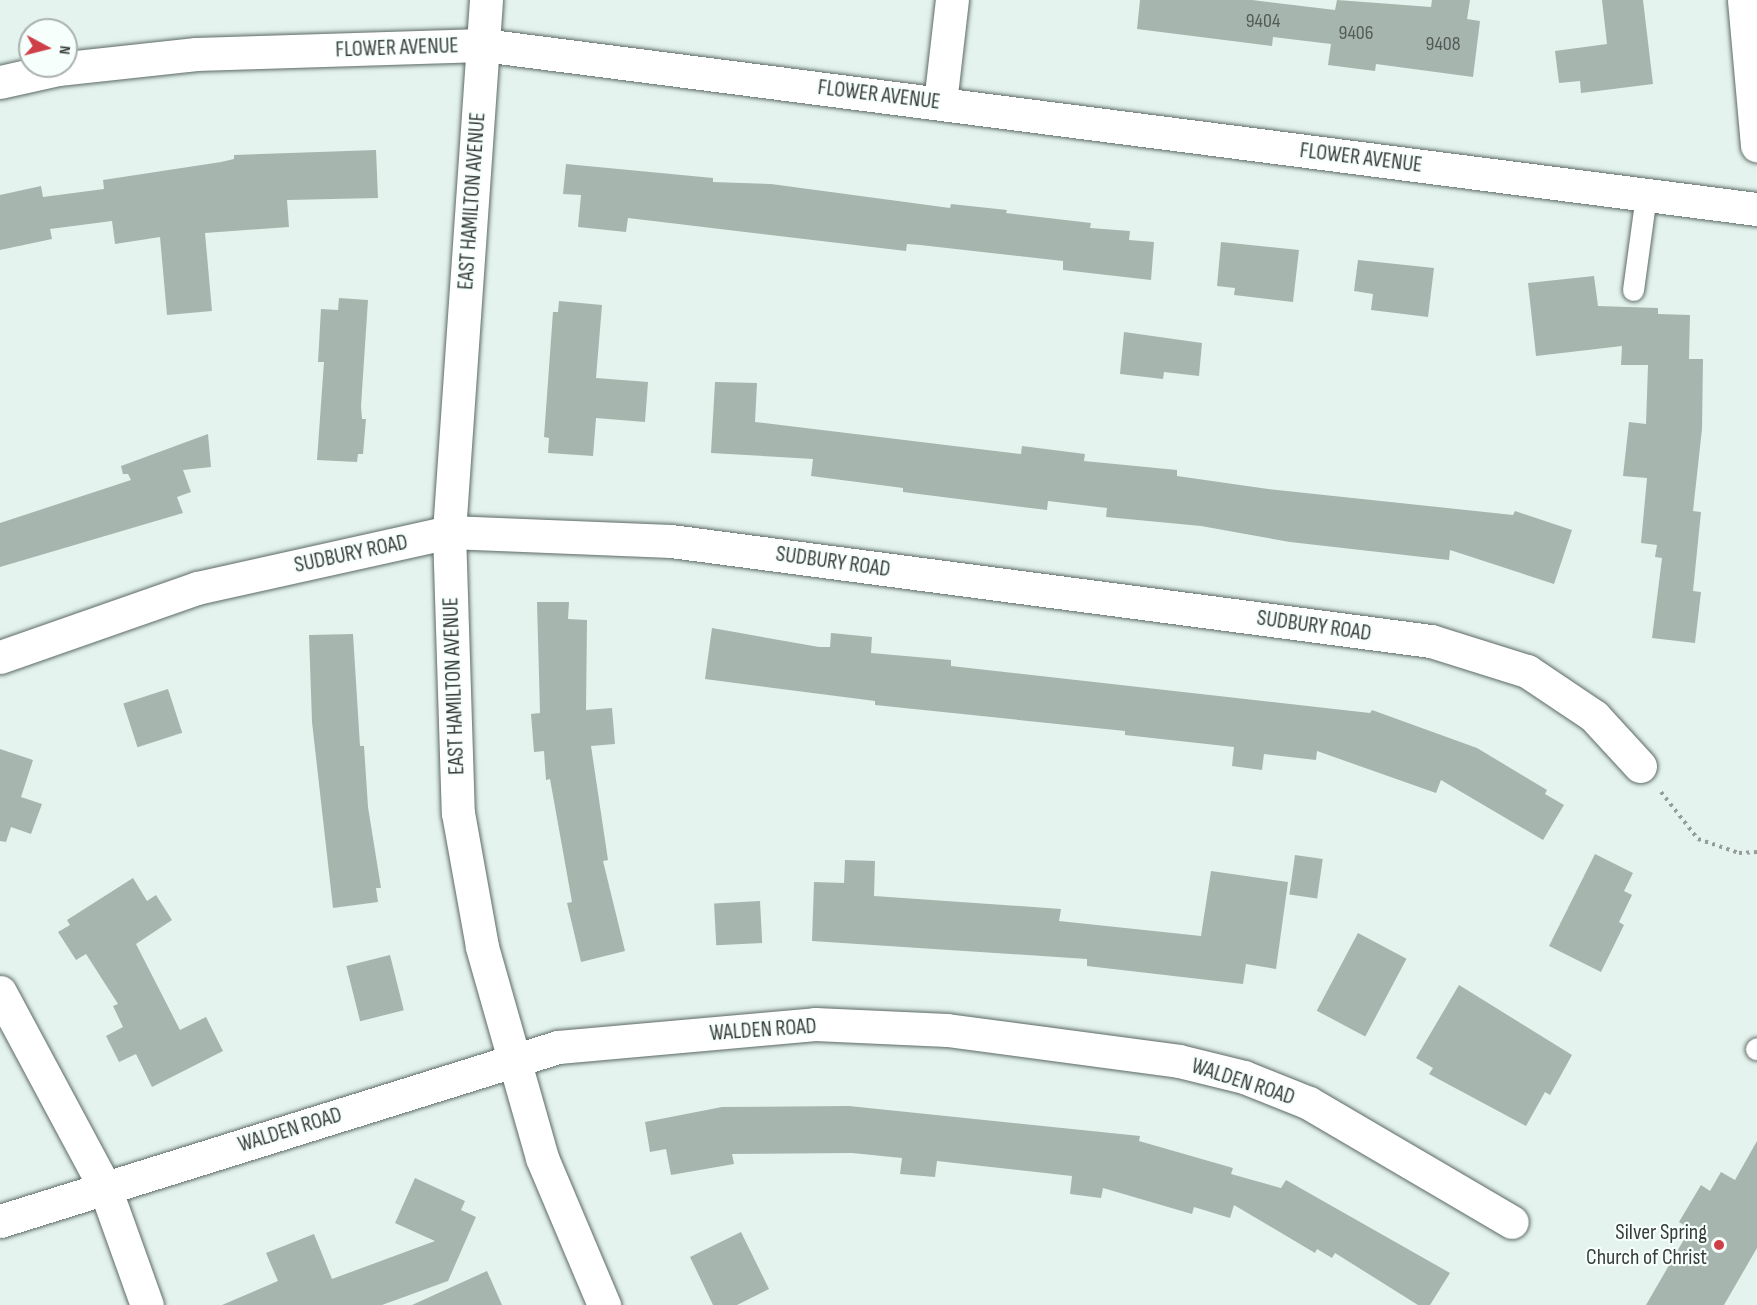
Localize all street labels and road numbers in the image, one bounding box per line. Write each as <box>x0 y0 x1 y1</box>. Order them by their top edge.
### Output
street label: FLOWER AVENUE <box>335 33 459 63</box>
street label: FLOWER AVENUE <box>816 74 942 116</box>
street label: EAST HAMILTON AVENUE <box>453 111 491 291</box>
street label: FLOWER AVENUE <box>1298 137 1424 179</box>
street label: SUDBURY ROAD <box>292 529 410 579</box>
street label: SUDBURY ROAD <box>774 541 892 583</box>
street label: EAST HAMILTON AVENUE <box>438 597 470 775</box>
street label: SUDBURY ROAD <box>1255 605 1373 647</box>
street label: WALDEN ROAD <box>709 1013 817 1047</box>
street label: WALDEN ROAD <box>1188 1053 1298 1111</box>
street label: WALDEN ROAD <box>235 1102 345 1158</box>

